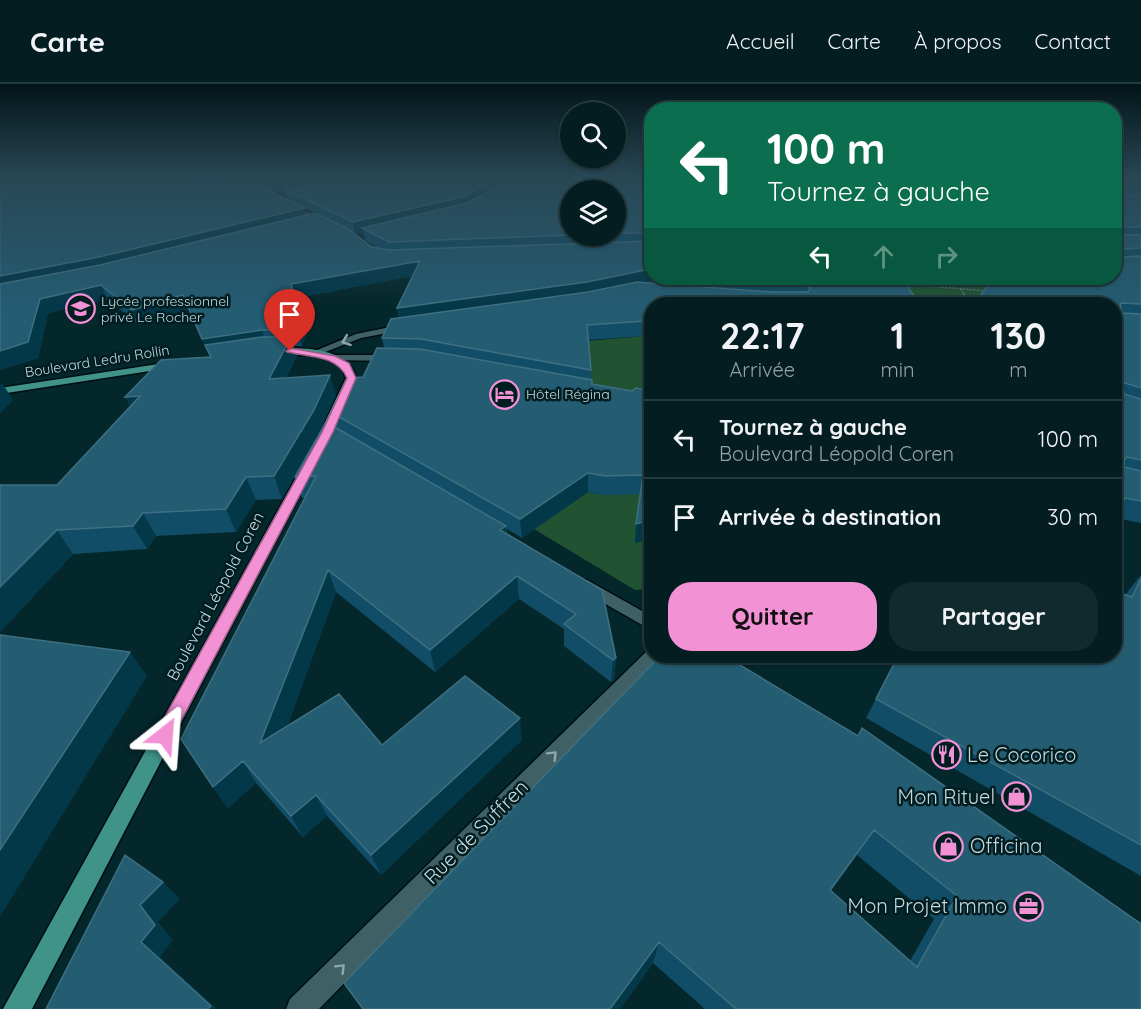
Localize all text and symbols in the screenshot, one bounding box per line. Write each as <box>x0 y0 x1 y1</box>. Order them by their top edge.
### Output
text: Carte <box>30 24 105 59</box>
text: Accueil <box>726 28 795 54</box>
text: Carte <box>828 28 881 54</box>
text: À propos <box>914 28 1002 54</box>
text: Contact <box>1035 28 1111 54</box>
map controls <box>560 102 626 246</box>
button: search <box>560 102 626 168</box>
text: 100 m <box>767 122 885 175</box>
icon: left <box>668 126 746 204</box>
text: Tournez à gauche <box>767 174 990 208</box>
button: layers <box>560 180 626 246</box>
icon: left <box>804 240 837 273</box>
icon: ahead <box>867 240 900 273</box>
icon: right <box>930 240 963 273</box>
pin <box>264 289 315 351</box>
place label: Lycée professionnel privé Le Rocher <box>101 292 229 326</box>
school or university icon: Lycée professionnel privé Le Rocher <box>64 293 96 325</box>
icon: arrive <box>273 298 306 331</box>
text: 22:17 <box>720 313 805 358</box>
text: 1 <box>891 313 905 358</box>
text: 130 <box>991 313 1046 358</box>
one-way arrow <box>341 334 352 346</box>
street label: Boulevard Ledru Rollin <box>23 341 171 381</box>
text: Arrivée <box>729 357 795 382</box>
text: min <box>881 357 915 382</box>
text: m <box>1009 357 1027 382</box>
hotel icon: Hôtel Régina <box>489 378 521 410</box>
place label: Hôtel Régina <box>526 385 610 403</box>
text: Tournez à gauche <box>719 413 907 441</box>
icon: left <box>668 423 701 456</box>
text: 100 m <box>1038 425 1098 453</box>
text: Boulevard Léopold Coren <box>719 441 954 466</box>
icon: arrive <box>668 501 701 534</box>
text: Arrivée à destination <box>719 503 941 531</box>
text: 30 m <box>1047 503 1098 531</box>
street label: Boulevard Léopold Coren <box>162 508 268 684</box>
button: Quitter <box>668 582 877 651</box>
button: Partager <box>889 582 1098 651</box>
position arrow <box>133 703 197 767</box>
restaurant icon: Le Cocorico <box>930 739 962 771</box>
place label: Le Cocorico <box>967 742 1076 767</box>
one-way arrow <box>545 752 556 763</box>
street label: Rue de Suffren <box>418 774 533 889</box>
shop icon: Mon Rituel <box>1000 781 1032 813</box>
place label: Mon Rituel <box>898 784 995 809</box>
shop icon: Officina <box>933 830 965 862</box>
place label: Officina <box>970 833 1042 858</box>
office icon: Mon Projet Immo <box>1012 890 1044 922</box>
place label: Mon Projet Immo <box>848 893 1007 918</box>
one-way arrow <box>333 964 344 975</box>

